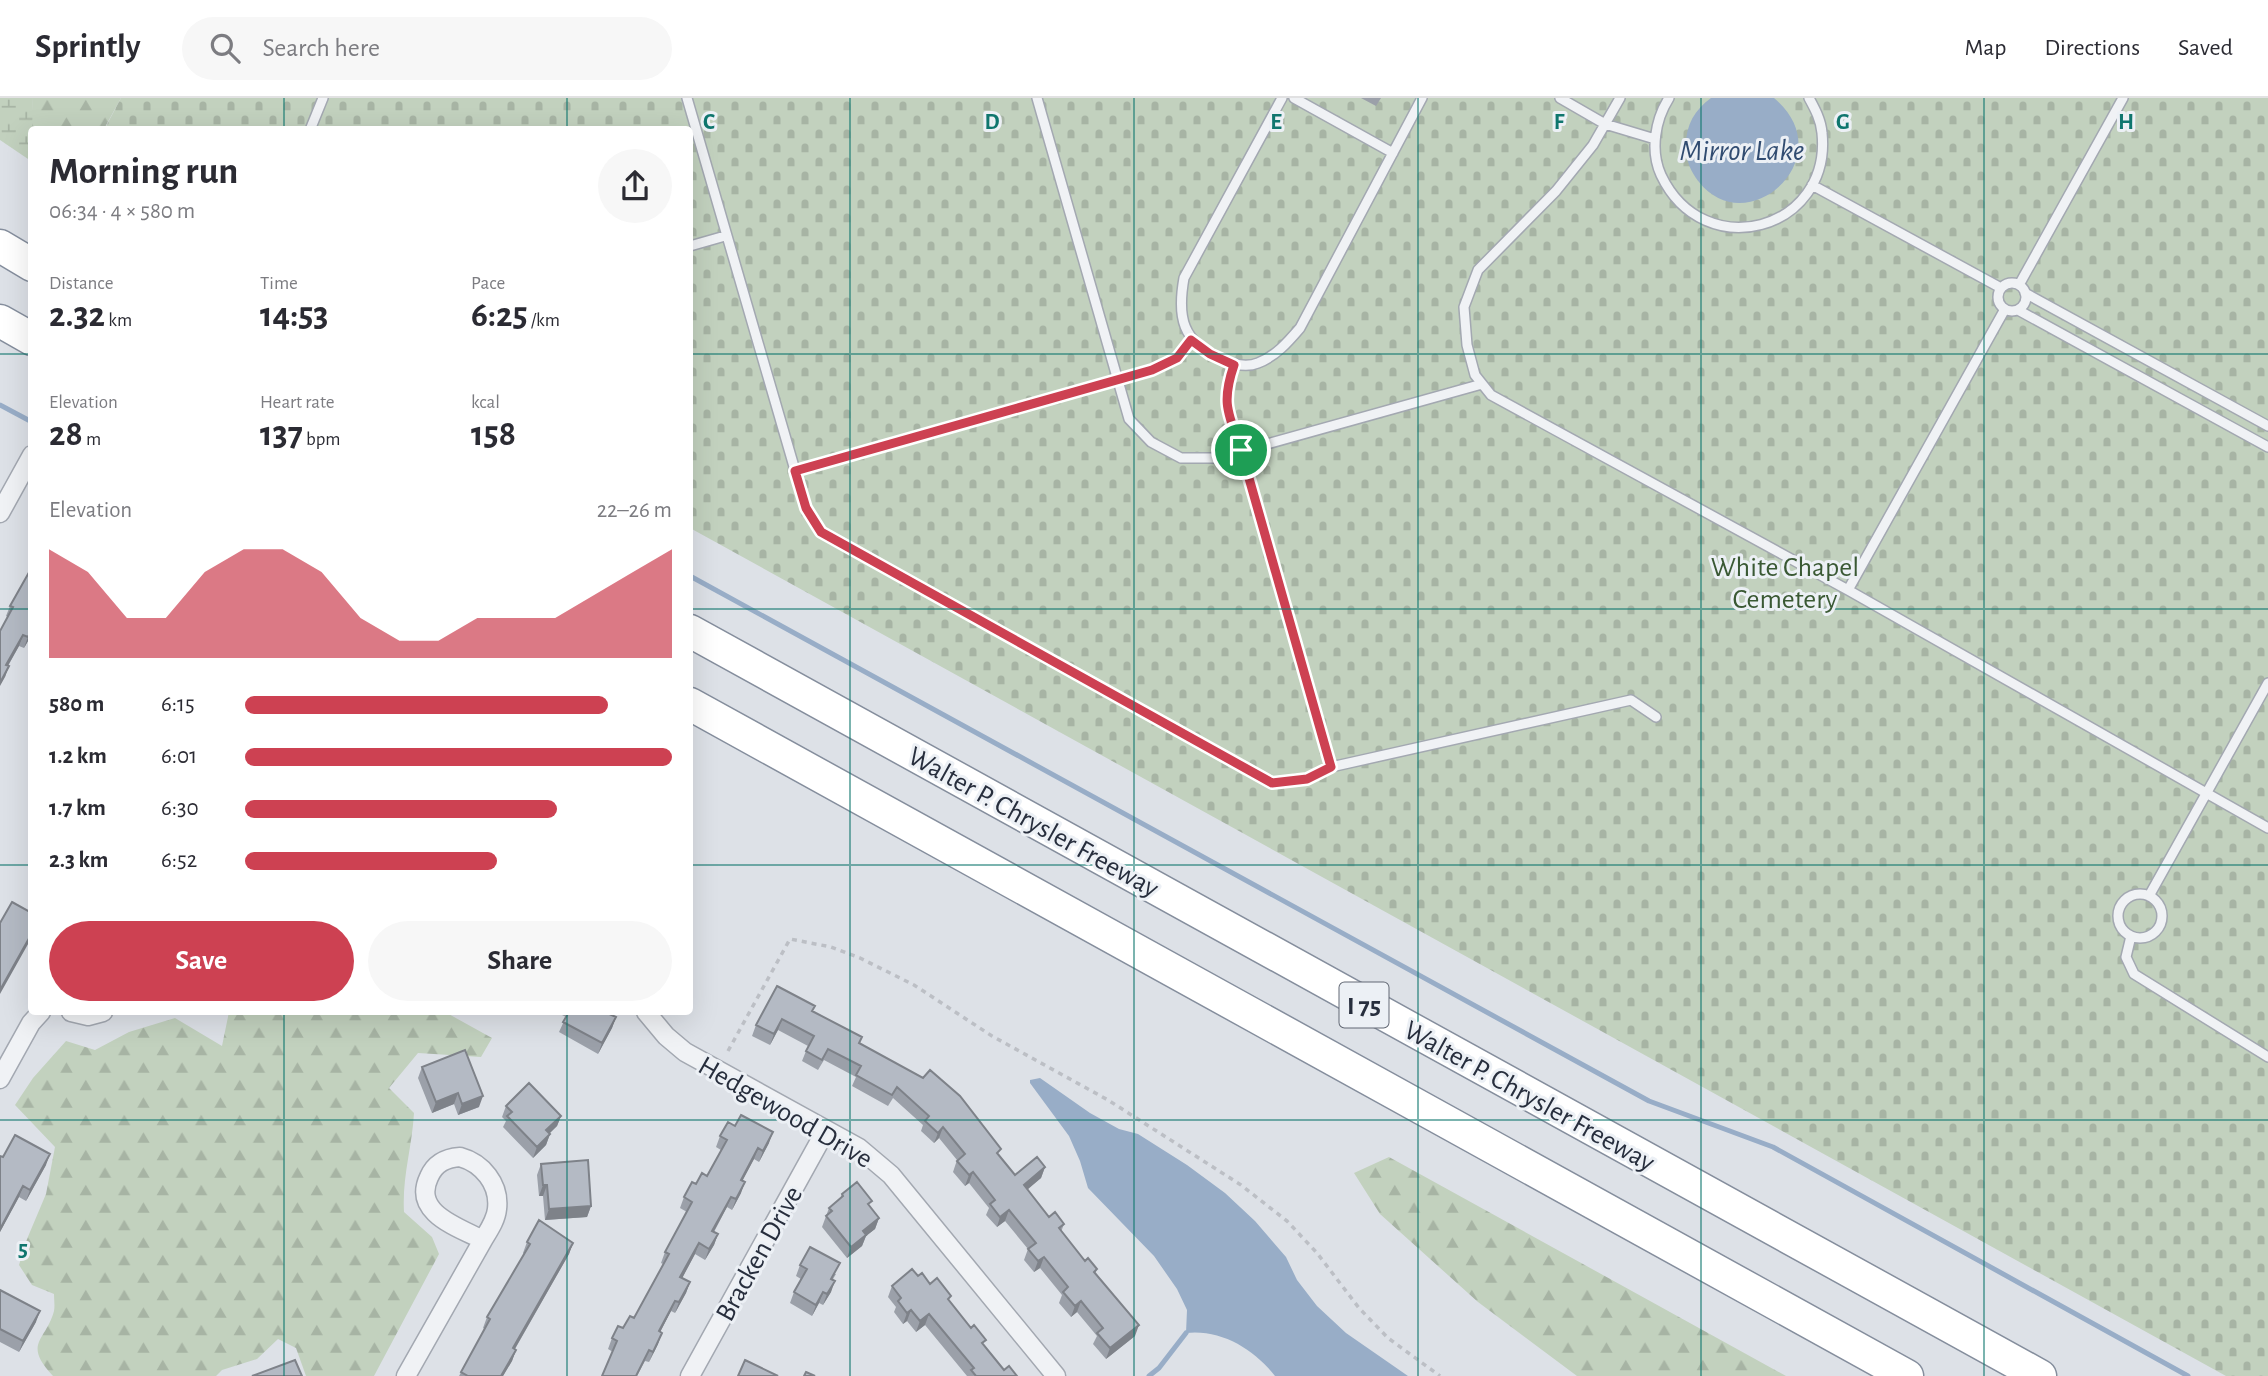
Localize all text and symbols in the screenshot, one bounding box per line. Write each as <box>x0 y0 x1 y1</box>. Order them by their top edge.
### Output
search box <box>182 17 672 80</box>
icon: search <box>206 29 244 67</box>
text: Sprintly <box>35 31 140 64</box>
text: Search here <box>262 35 380 61</box>
text: Map <box>1964 36 2006 60</box>
text: Directions <box>2044 36 2140 60</box>
text: Saved <box>2178 36 2233 60</box>
text: C <box>703 111 715 134</box>
text: D <box>984 111 1000 134</box>
text: E <box>1270 111 1282 134</box>
text: F <box>1554 111 1565 134</box>
text: G <box>1836 111 1850 134</box>
text: H <box>2118 111 2134 134</box>
water label: Mirror Lake <box>1680 136 1804 166</box>
button: share <box>598 149 672 223</box>
text: Morning run <box>49 153 238 191</box>
text: 06:34 · 4 × 580 m <box>49 200 195 223</box>
text: Distance <box>49 274 113 293</box>
text: Time <box>260 274 298 293</box>
text: Pace <box>471 274 505 293</box>
text: 2.32 <box>49 298 105 333</box>
text: 14:53 <box>260 298 328 333</box>
text: 6:25 <box>471 298 528 333</box>
text: km <box>105 311 132 330</box>
text: /km <box>528 311 560 330</box>
text: Elevation <box>49 393 118 412</box>
text: Heart rate <box>260 393 335 412</box>
text: kcal <box>471 393 500 412</box>
text: 28 <box>49 417 83 452</box>
text: 137 <box>260 417 303 452</box>
text: 158 <box>471 417 516 452</box>
pin <box>1211 420 1271 480</box>
text: m <box>83 430 101 449</box>
text: bpm <box>303 430 340 449</box>
icon: arrive <box>1222 431 1260 469</box>
text: Elevation <box>49 499 132 522</box>
text: 22–26 m <box>597 499 672 522</box>
park label: White Chapel Cemetery <box>1711 554 1859 614</box>
text: 580 m <box>49 693 104 716</box>
text: 6:15 <box>161 693 195 716</box>
street label: Walter P. Chrysler Freeway <box>903 742 1163 903</box>
text: 1.2 km <box>49 745 107 768</box>
text: 6:01 <box>161 745 197 768</box>
text: 1.7 km <box>49 797 106 820</box>
text: 6:30 <box>161 797 199 820</box>
text: 2.3 km <box>49 849 108 872</box>
text: 6:52 <box>161 849 197 872</box>
button: Save <box>49 921 354 1001</box>
button: Share <box>368 921 672 1001</box>
road number: I 75 <box>1340 983 1388 1028</box>
street label: Walter P. Chrysler Freeway <box>1399 1016 1659 1177</box>
street label: Hedgewood Drive <box>693 1052 877 1174</box>
street label: Bracken Drive <box>711 1182 808 1326</box>
text: 5 <box>18 1238 28 1261</box>

